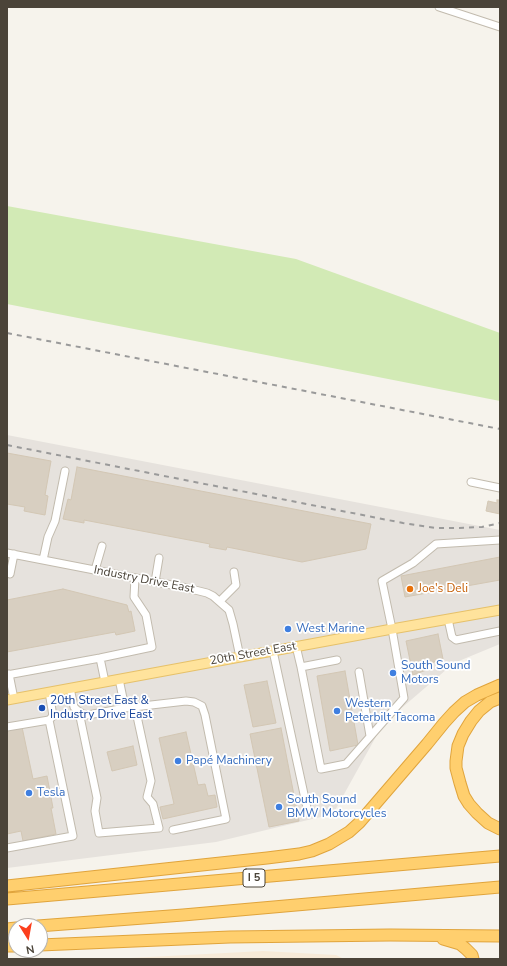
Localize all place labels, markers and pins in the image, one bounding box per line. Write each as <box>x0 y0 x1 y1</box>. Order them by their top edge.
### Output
place label: Joe's Deli <box>418 582 468 596</box>
marker: Joe's Deli <box>405 584 415 594</box>
place label: West Marine <box>296 622 365 636</box>
marker: West Marine <box>283 624 293 634</box>
place label: South Sound Motors <box>401 659 470 687</box>
marker: South Sound Motors <box>388 668 398 678</box>
place label: 20th Street East & Industry Drive East <box>50 694 152 722</box>
place label: Western Peterbilt Tacoma <box>345 697 435 725</box>
marker: 20th Street East & Industry Drive East <box>37 703 47 713</box>
marker: Western Peterbilt Tacoma <box>332 706 342 716</box>
place label: Papé Machinery <box>186 754 272 768</box>
marker: Papé Machinery <box>173 756 183 766</box>
place label: Tesla <box>37 786 65 800</box>
marker: Tesla <box>24 788 34 798</box>
place label: South Sound BMW Motorcycles <box>287 793 386 821</box>
marker: South Sound BMW Motorcycles <box>274 802 284 812</box>

